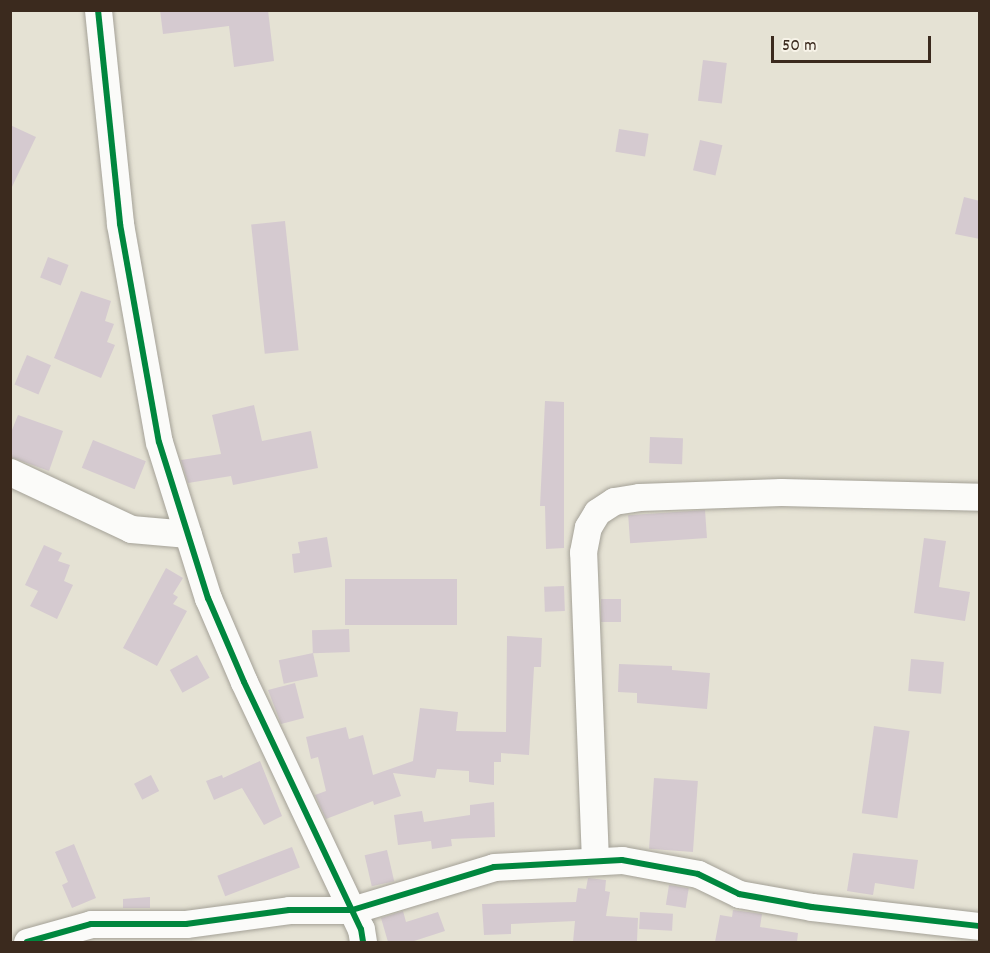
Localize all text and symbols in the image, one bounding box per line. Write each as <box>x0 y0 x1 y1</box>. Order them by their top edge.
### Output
scale bar <box>774 24 934 62</box>
text: 50 m <box>782 34 817 59</box>

